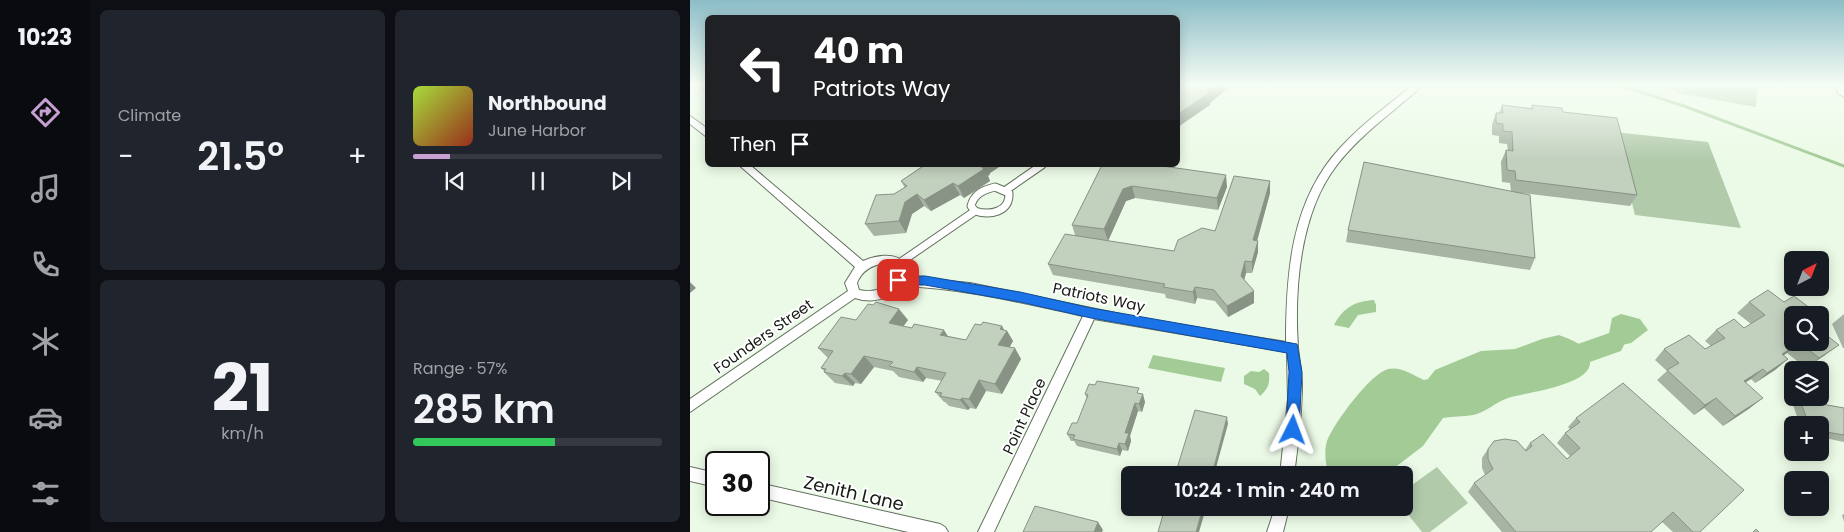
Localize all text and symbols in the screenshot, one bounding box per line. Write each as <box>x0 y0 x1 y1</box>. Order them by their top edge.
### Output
text: 10:23 <box>18 22 72 53</box>
text: 40 m <box>813 26 904 75</box>
icon: left <box>730 35 795 100</box>
text: Patriots Way <box>813 73 950 104</box>
text: Northbound <box>488 90 607 117</box>
icon: directions <box>28 95 63 130</box>
text: Climate <box>118 104 181 127</box>
text: June Harbor <box>488 119 586 142</box>
text: 21.5° <box>197 130 284 183</box>
icon: arrive <box>786 130 814 158</box>
text: Then <box>730 131 776 158</box>
text: − <box>118 137 133 176</box>
text: + <box>348 137 367 176</box>
icon: previous <box>441 167 469 195</box>
icon: pause <box>524 167 552 195</box>
icon: next <box>607 167 635 195</box>
icon: music <box>28 171 63 206</box>
icon: phone <box>28 247 63 282</box>
north arrow <box>1784 251 1829 296</box>
map controls <box>1784 251 1829 516</box>
pin <box>877 259 919 301</box>
icon: arrive <box>884 266 912 294</box>
street label: Patriots Way <box>1051 277 1148 317</box>
street label: Founders Street <box>709 294 817 378</box>
button: search <box>1784 306 1829 351</box>
icon: climate <box>28 324 63 359</box>
text: 21 <box>212 343 273 434</box>
text: Range · 57% <box>413 357 507 380</box>
button: layers <box>1784 361 1829 406</box>
street label: Point Place <box>997 374 1051 458</box>
text: 285 km <box>413 383 555 436</box>
icon: car <box>28 400 63 435</box>
position arrow <box>1266 403 1318 455</box>
button: + <box>1784 416 1829 461</box>
text: km/h <box>221 422 264 445</box>
speed limit sign: 30 <box>705 451 770 516</box>
street label: Zenith Lane <box>801 469 907 517</box>
button: − <box>1784 471 1829 516</box>
icon: filters <box>28 476 63 511</box>
text: 10:24 · 1 min · 240 m <box>1174 477 1360 504</box>

